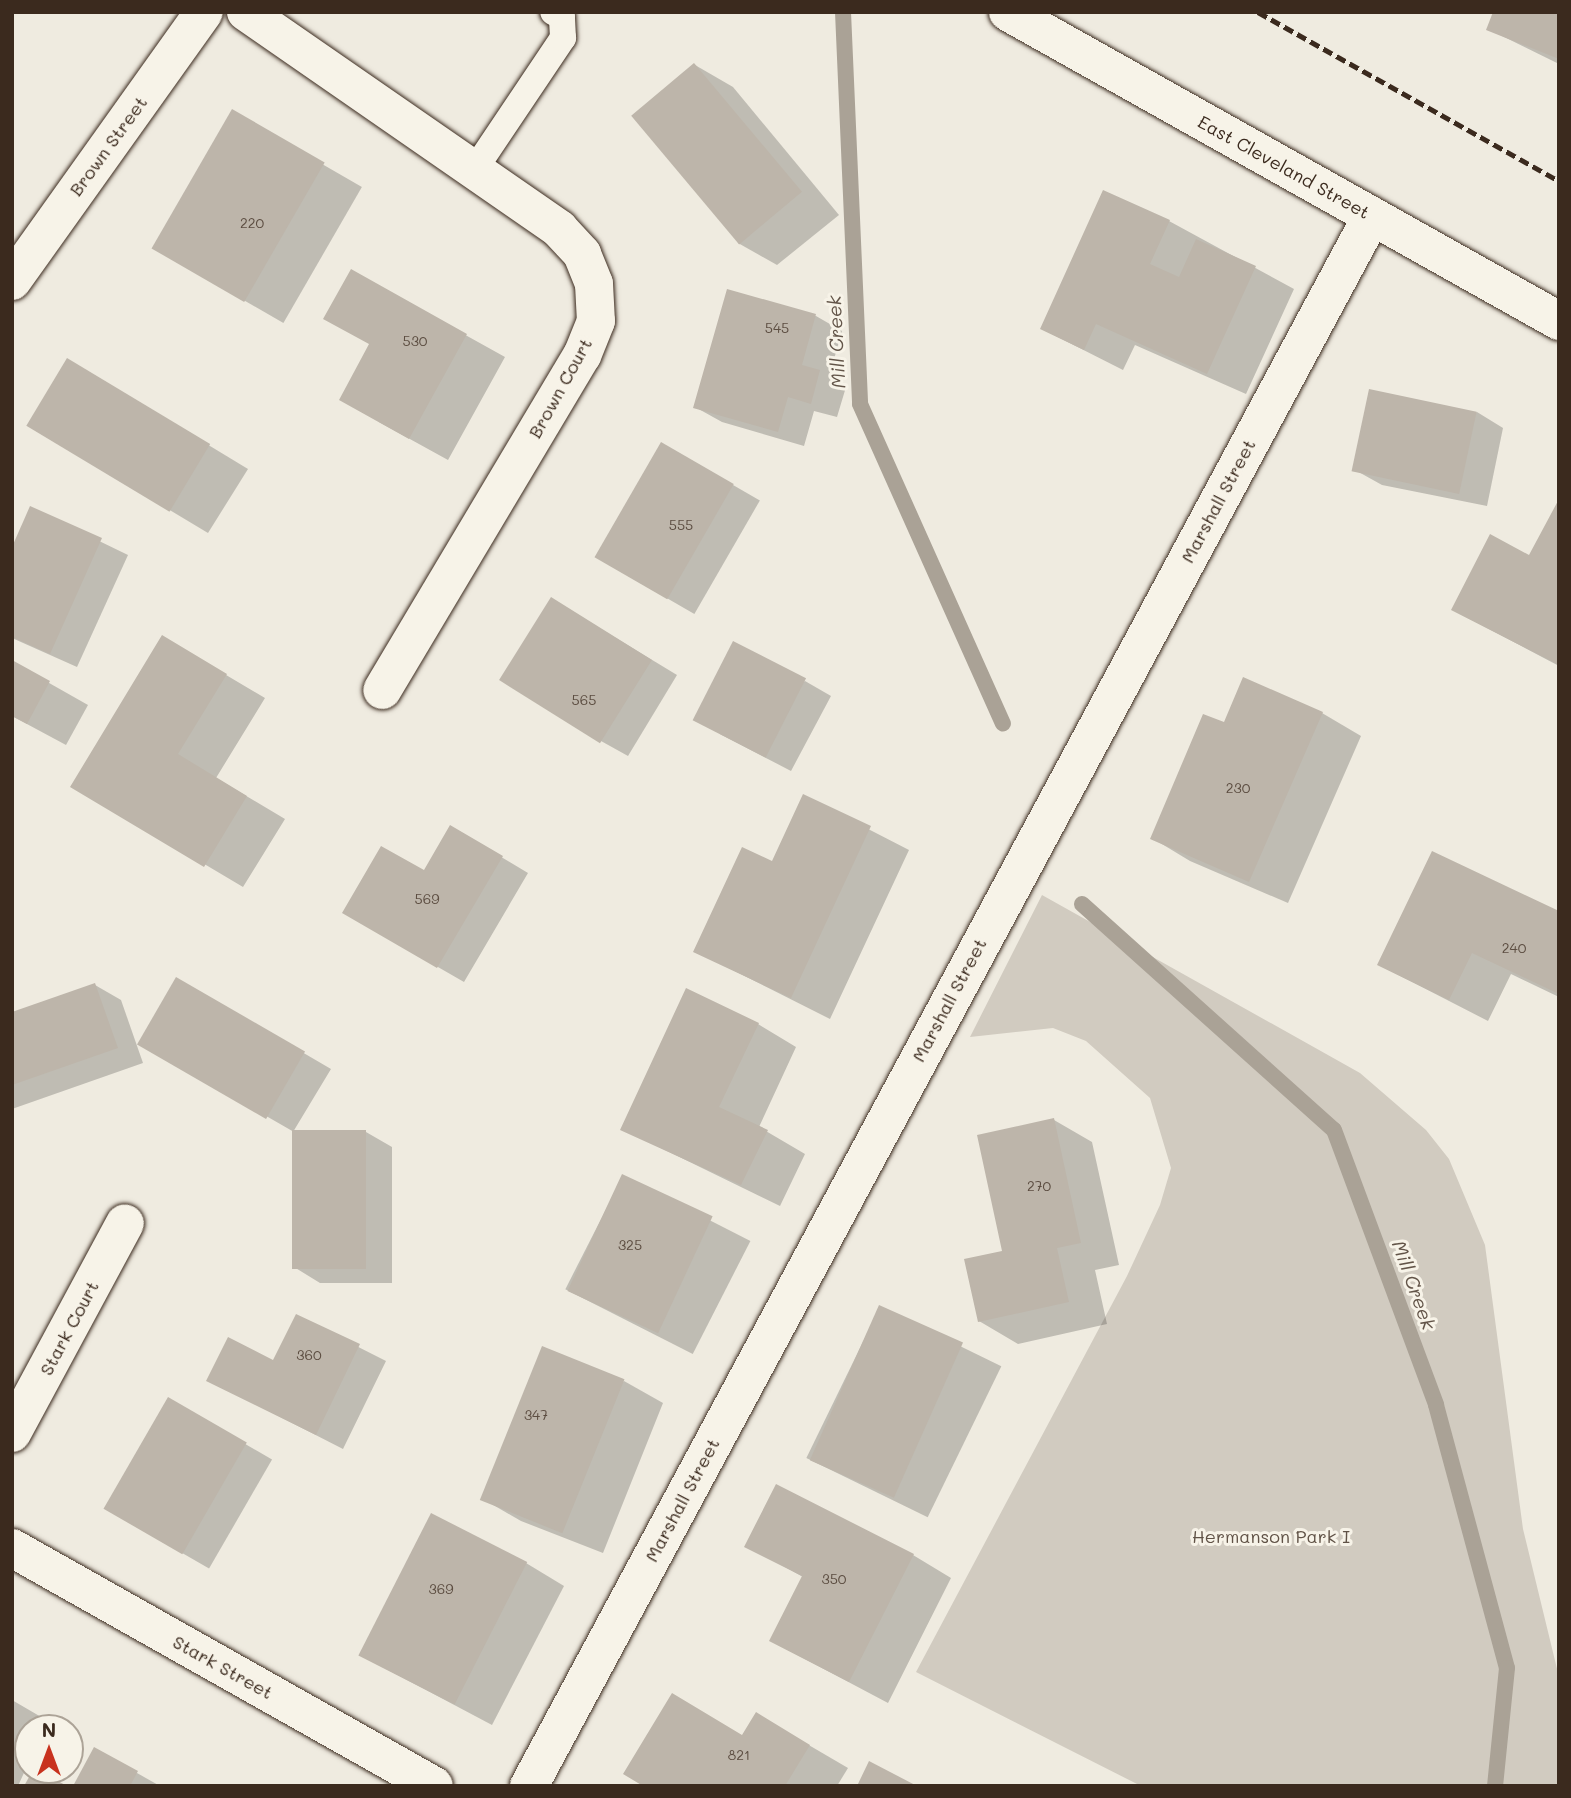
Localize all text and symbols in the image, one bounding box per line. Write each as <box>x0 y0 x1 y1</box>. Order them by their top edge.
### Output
street label: Brown Street <box>65 92 151 200</box>
street label: East Cleveland Street <box>1194 111 1374 223</box>
house number: 220 <box>240 215 264 231</box>
water label: Mill Creek <box>822 295 850 389</box>
house number: 545 <box>765 320 789 336</box>
house number: 530 <box>402 333 428 349</box>
street label: Brown Court <box>524 334 596 442</box>
street label: Marshall Street <box>1176 436 1260 566</box>
house number: 555 <box>669 517 693 533</box>
house number: 565 <box>572 692 596 708</box>
house number: 230 <box>1226 780 1250 796</box>
house number: 569 <box>415 891 439 907</box>
street label: Marshall Street <box>907 935 991 1065</box>
house number: 240 <box>1502 940 1526 956</box>
house number: 270 <box>1027 1178 1051 1194</box>
house number: 325 <box>618 1237 642 1253</box>
water label: Mill Creek <box>1387 1237 1441 1333</box>
street label: Stark Court <box>35 1277 103 1379</box>
house number: 360 <box>296 1347 322 1363</box>
house number: 347 <box>524 1407 548 1423</box>
street label: Marshall Street <box>640 1435 724 1565</box>
park label: Hermanson Park I <box>1192 1525 1350 1547</box>
house number: 350 <box>821 1571 847 1587</box>
house number: 369 <box>429 1581 453 1597</box>
street label: Stark Street <box>169 1631 277 1703</box>
north arrow <box>14 1714 84 1784</box>
text: N <box>42 1717 56 1742</box>
house number: 821 <box>728 1747 750 1763</box>

